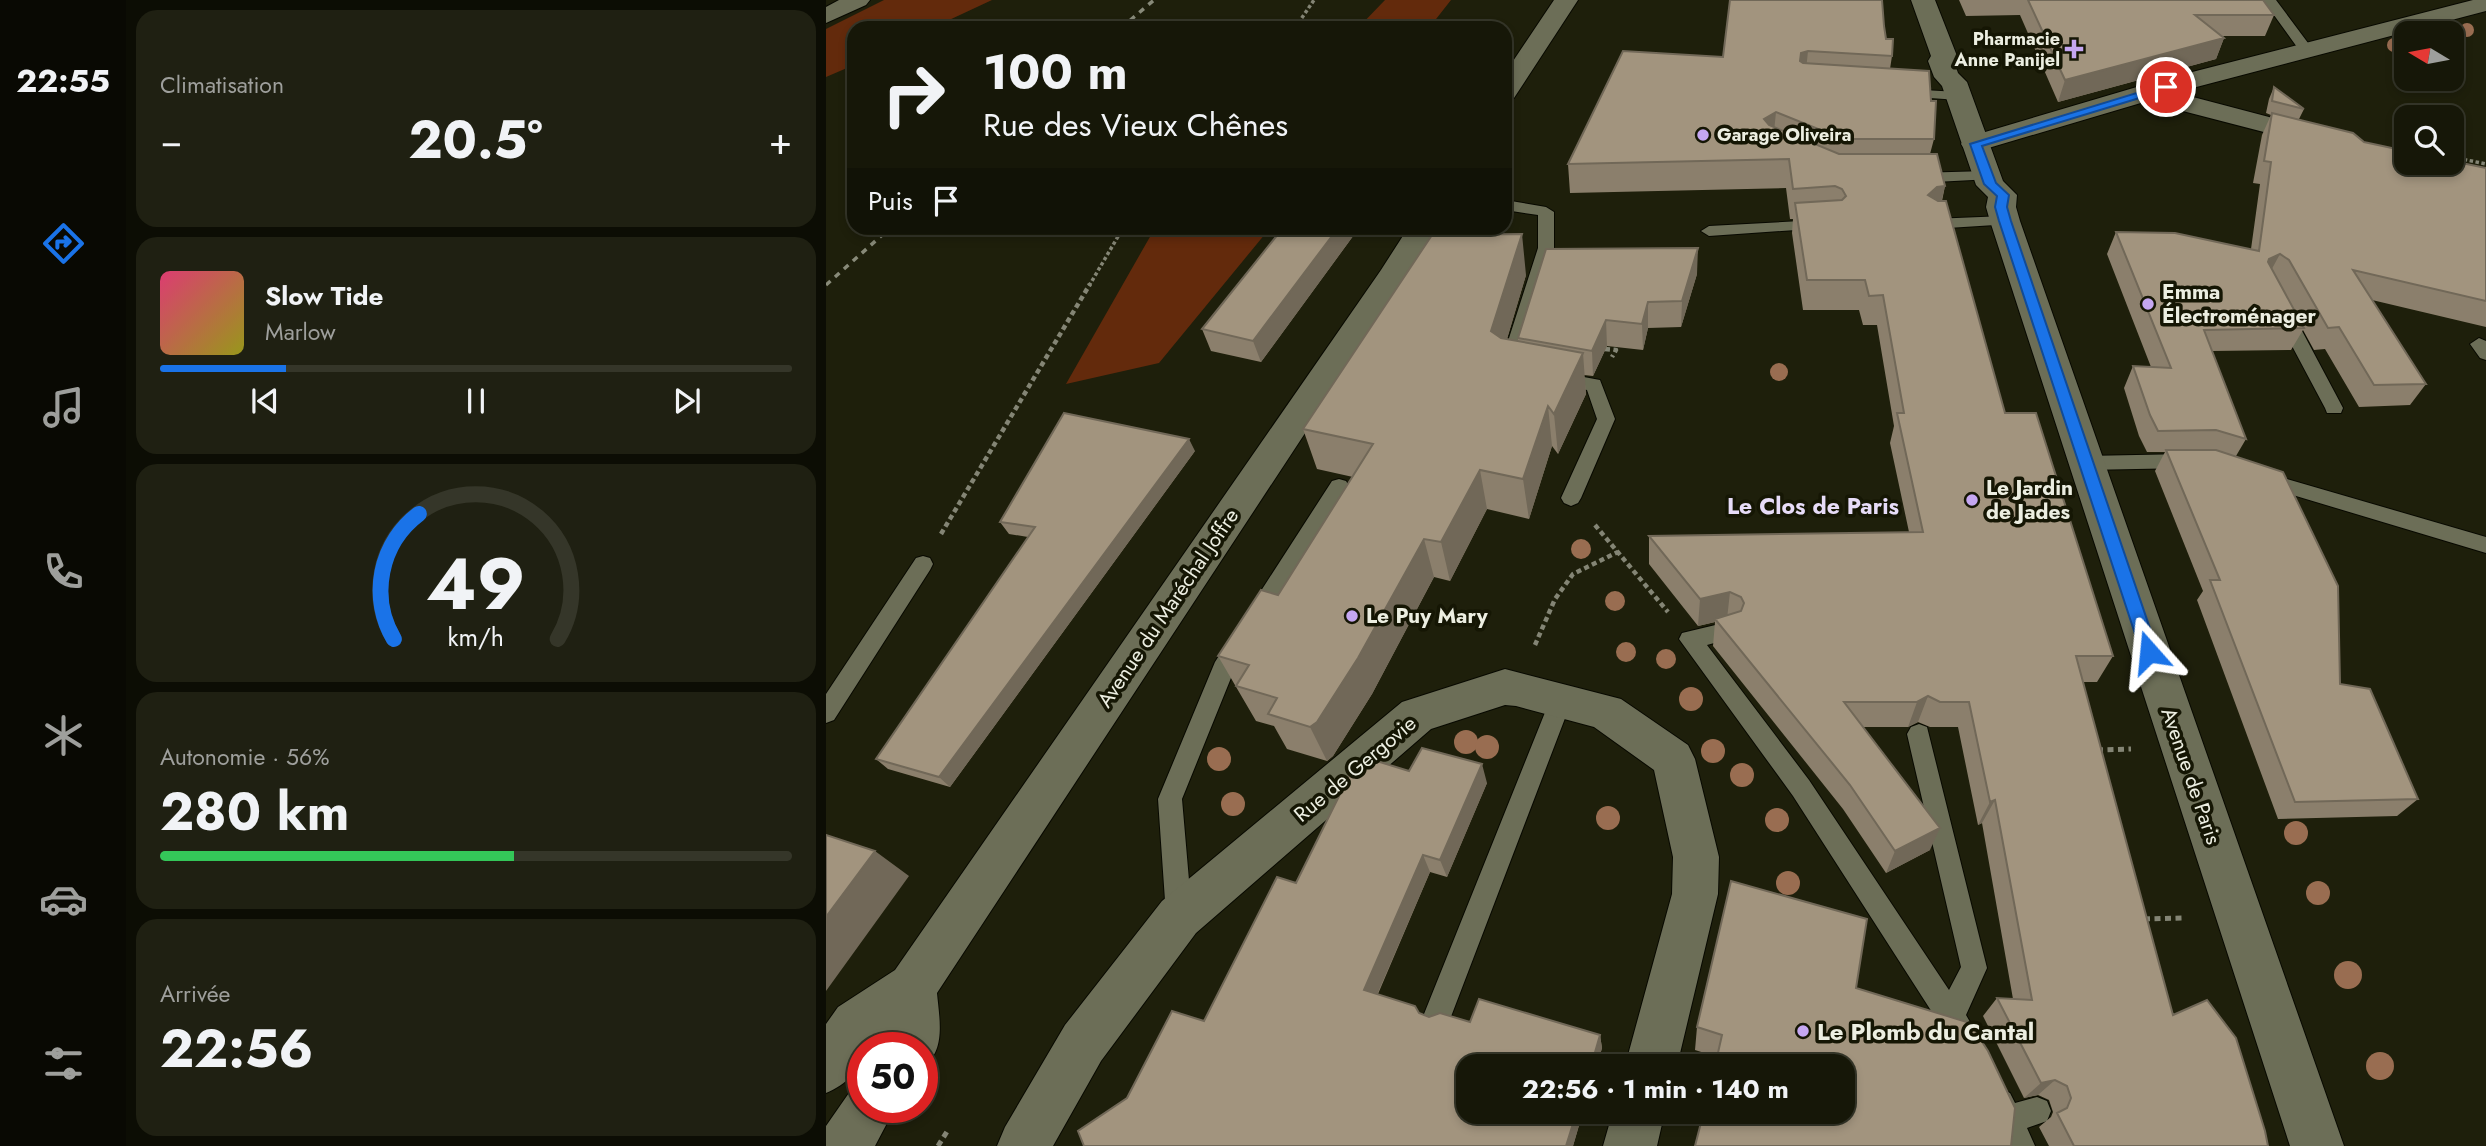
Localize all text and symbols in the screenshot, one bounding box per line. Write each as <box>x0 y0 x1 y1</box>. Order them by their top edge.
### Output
north arrow <box>2394 21 2464 91</box>
map controls <box>2394 21 2464 175</box>
place label: Pharmacie Anne Panijel <box>1954 26 2060 73</box>
text: 100 m <box>983 37 1128 107</box>
marker: Pharmacie Anne Panijel <box>2066 41 2082 57</box>
icon: right <box>868 49 959 140</box>
pin <box>2136 57 2196 117</box>
text: 22:55 <box>16 58 110 104</box>
text: Climatisation <box>160 68 284 102</box>
icon: arrive <box>2147 68 2185 106</box>
text: 20.5° <box>408 102 543 178</box>
text: Rue des Vieux Chênes <box>983 102 1288 148</box>
button: search <box>2394 105 2464 175</box>
text: − <box>160 113 182 168</box>
text: + <box>769 113 792 168</box>
place label: Garage Oliveira <box>1717 122 1851 148</box>
marker: Garage Oliveira <box>1695 127 1711 143</box>
text: Puis <box>868 182 913 220</box>
icon: arrive <box>927 182 965 220</box>
icon: directions <box>39 219 88 268</box>
text: Slow Tide <box>265 277 384 315</box>
place label: Emma Électroménager <box>2162 277 2317 331</box>
marker: Emma Électroménager <box>2140 296 2156 312</box>
text: Marlow <box>265 315 336 349</box>
icon: previous <box>246 382 284 420</box>
icon: pause <box>457 382 495 420</box>
icon: next <box>668 382 706 420</box>
icon: music <box>39 383 88 432</box>
place label: Le Jardin de Jades <box>1986 473 2073 527</box>
district label: Le Clos de Paris <box>1727 489 1899 523</box>
marker: Le Jardin de Jades <box>1964 492 1980 508</box>
street label: Avenue du Maréchal Joffre <box>1090 502 1246 714</box>
text: 49 <box>426 531 526 636</box>
icon: phone <box>39 547 88 596</box>
place label: Le Puy Mary <box>1366 601 1489 631</box>
marker: Le Puy Mary <box>1344 608 1360 624</box>
position arrow <box>2112 615 2186 689</box>
text: km/h <box>448 619 504 655</box>
street label: Avenue de Paris <box>2154 704 2228 848</box>
street label: Rue de Gergovie <box>1287 709 1423 829</box>
icon: climate <box>39 711 88 760</box>
text: Autonomie · 56% <box>160 740 329 774</box>
text: 280 km <box>160 774 349 850</box>
icon: car <box>39 875 88 924</box>
text: Arrivée <box>160 977 230 1011</box>
text: 22:56 <box>160 1011 313 1087</box>
place label: Le Plomb du Cantal <box>1817 1014 2034 1049</box>
marker: Le Plomb du Cantal <box>1795 1023 1811 1039</box>
speed limit sign: 50 <box>847 1032 938 1123</box>
icon: filters <box>39 1039 88 1088</box>
text: 22:56 · 1 min · 140 m <box>1522 1070 1789 1108</box>

